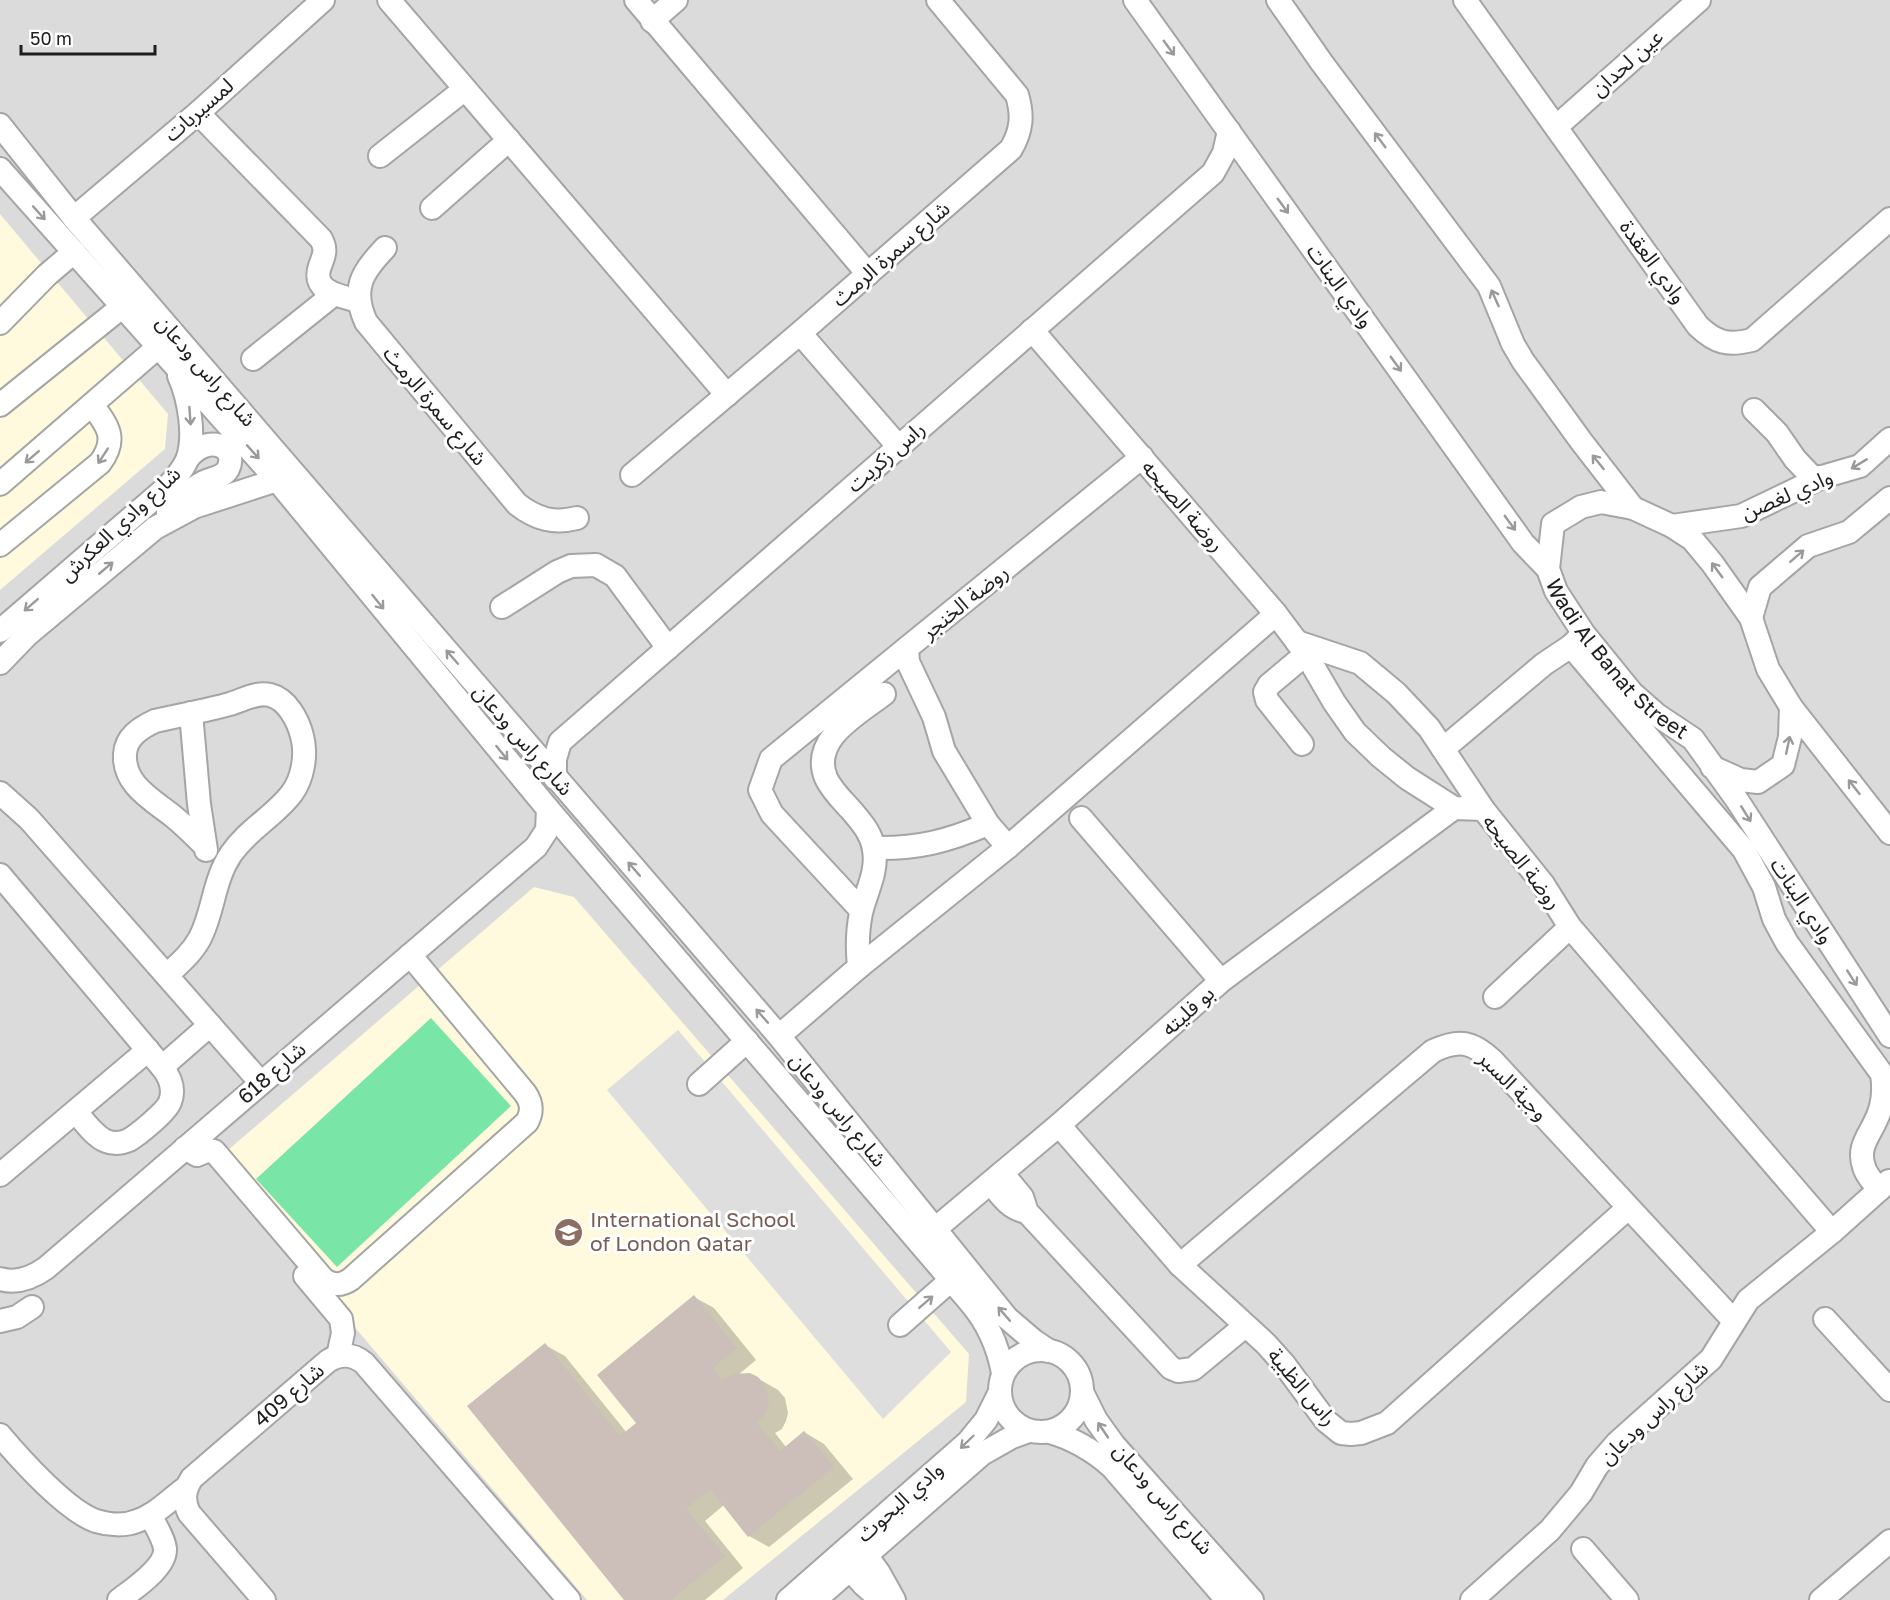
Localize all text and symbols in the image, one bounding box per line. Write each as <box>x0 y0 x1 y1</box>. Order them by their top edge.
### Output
scale bar <box>21 18 154 56</box>
street label: عين لحدان <box>1585 23 1668 101</box>
text: 50 m <box>30 27 72 49</box>
one-way arrow <box>1163 39 1175 55</box>
street label: لمسيربات <box>158 72 238 146</box>
one-way arrow <box>1374 133 1387 149</box>
street label: شارع سمرة الرمث <box>826 195 957 314</box>
one-way arrow <box>1276 198 1289 214</box>
one-way arrow <box>32 205 46 220</box>
street label: وادي العقدة <box>1612 214 1693 311</box>
street label: وادي البنات <box>1299 238 1380 335</box>
one-way arrow <box>1488 289 1500 307</box>
street label: شارع راس ودعان <box>149 309 262 433</box>
street label: شارع سمرة الرمث <box>376 340 493 472</box>
one-way arrow <box>1390 356 1403 372</box>
one-way arrow <box>185 406 196 426</box>
street label: راس زكريت <box>841 415 930 497</box>
one-way arrow <box>246 445 260 460</box>
one-way arrow <box>97 447 109 464</box>
one-way arrow <box>25 450 40 464</box>
street label: روضة الصيحه <box>1137 454 1231 557</box>
one-way arrow <box>1591 454 1604 470</box>
one-way arrow <box>1851 457 1868 470</box>
street label: شارع وادي العكرش <box>53 460 188 589</box>
street label: وادي لغصن <box>1737 463 1838 529</box>
one-way arrow <box>1503 515 1516 531</box>
one-way arrow <box>1789 549 1804 563</box>
street label: روضة الخنجر <box>915 558 1013 645</box>
one-way arrow <box>98 562 114 575</box>
one-way arrow <box>1711 563 1723 579</box>
street label: Wadi Al Banat Street <box>1541 575 1694 744</box>
one-way arrow <box>371 594 385 609</box>
one-way arrow <box>23 598 39 611</box>
one-way arrow <box>445 650 459 665</box>
street label: شارع راس ودعان <box>466 678 579 802</box>
one-way arrow <box>1783 736 1794 755</box>
one-way arrow <box>495 745 508 761</box>
one-way arrow <box>1847 779 1860 795</box>
one-way arrow <box>1741 805 1753 822</box>
street label: روضة الصيحه <box>1478 809 1568 914</box>
street label: وادي البنات <box>1762 853 1840 951</box>
one-way arrow <box>627 862 641 877</box>
one-way arrow <box>1846 969 1858 986</box>
street label: بو فليته <box>1155 980 1219 1041</box>
one-way arrow <box>755 1009 769 1024</box>
street label: شارع 618 <box>232 1036 313 1111</box>
street label: وجبة السبر <box>1473 1044 1554 1126</box>
street label: شارع راس ودعان <box>782 1047 893 1174</box>
place label: International School of London Qatar <box>590 1206 796 1256</box>
school or university icon: International School of London Qatar <box>553 1216 585 1248</box>
one-way arrow <box>918 1295 933 1309</box>
one-way arrow <box>997 1307 1011 1322</box>
street label: راس الظبية <box>1263 1342 1343 1431</box>
street label: شارع راس ودعان <box>1593 1355 1715 1472</box>
street label: شارع 409 <box>248 1357 331 1434</box>
one-way arrow <box>1097 1422 1109 1438</box>
one-way arrow <box>960 1435 975 1449</box>
street label: شارع راس ودعان <box>1106 1437 1219 1561</box>
street label: وادي البحوث <box>851 1456 951 1550</box>

